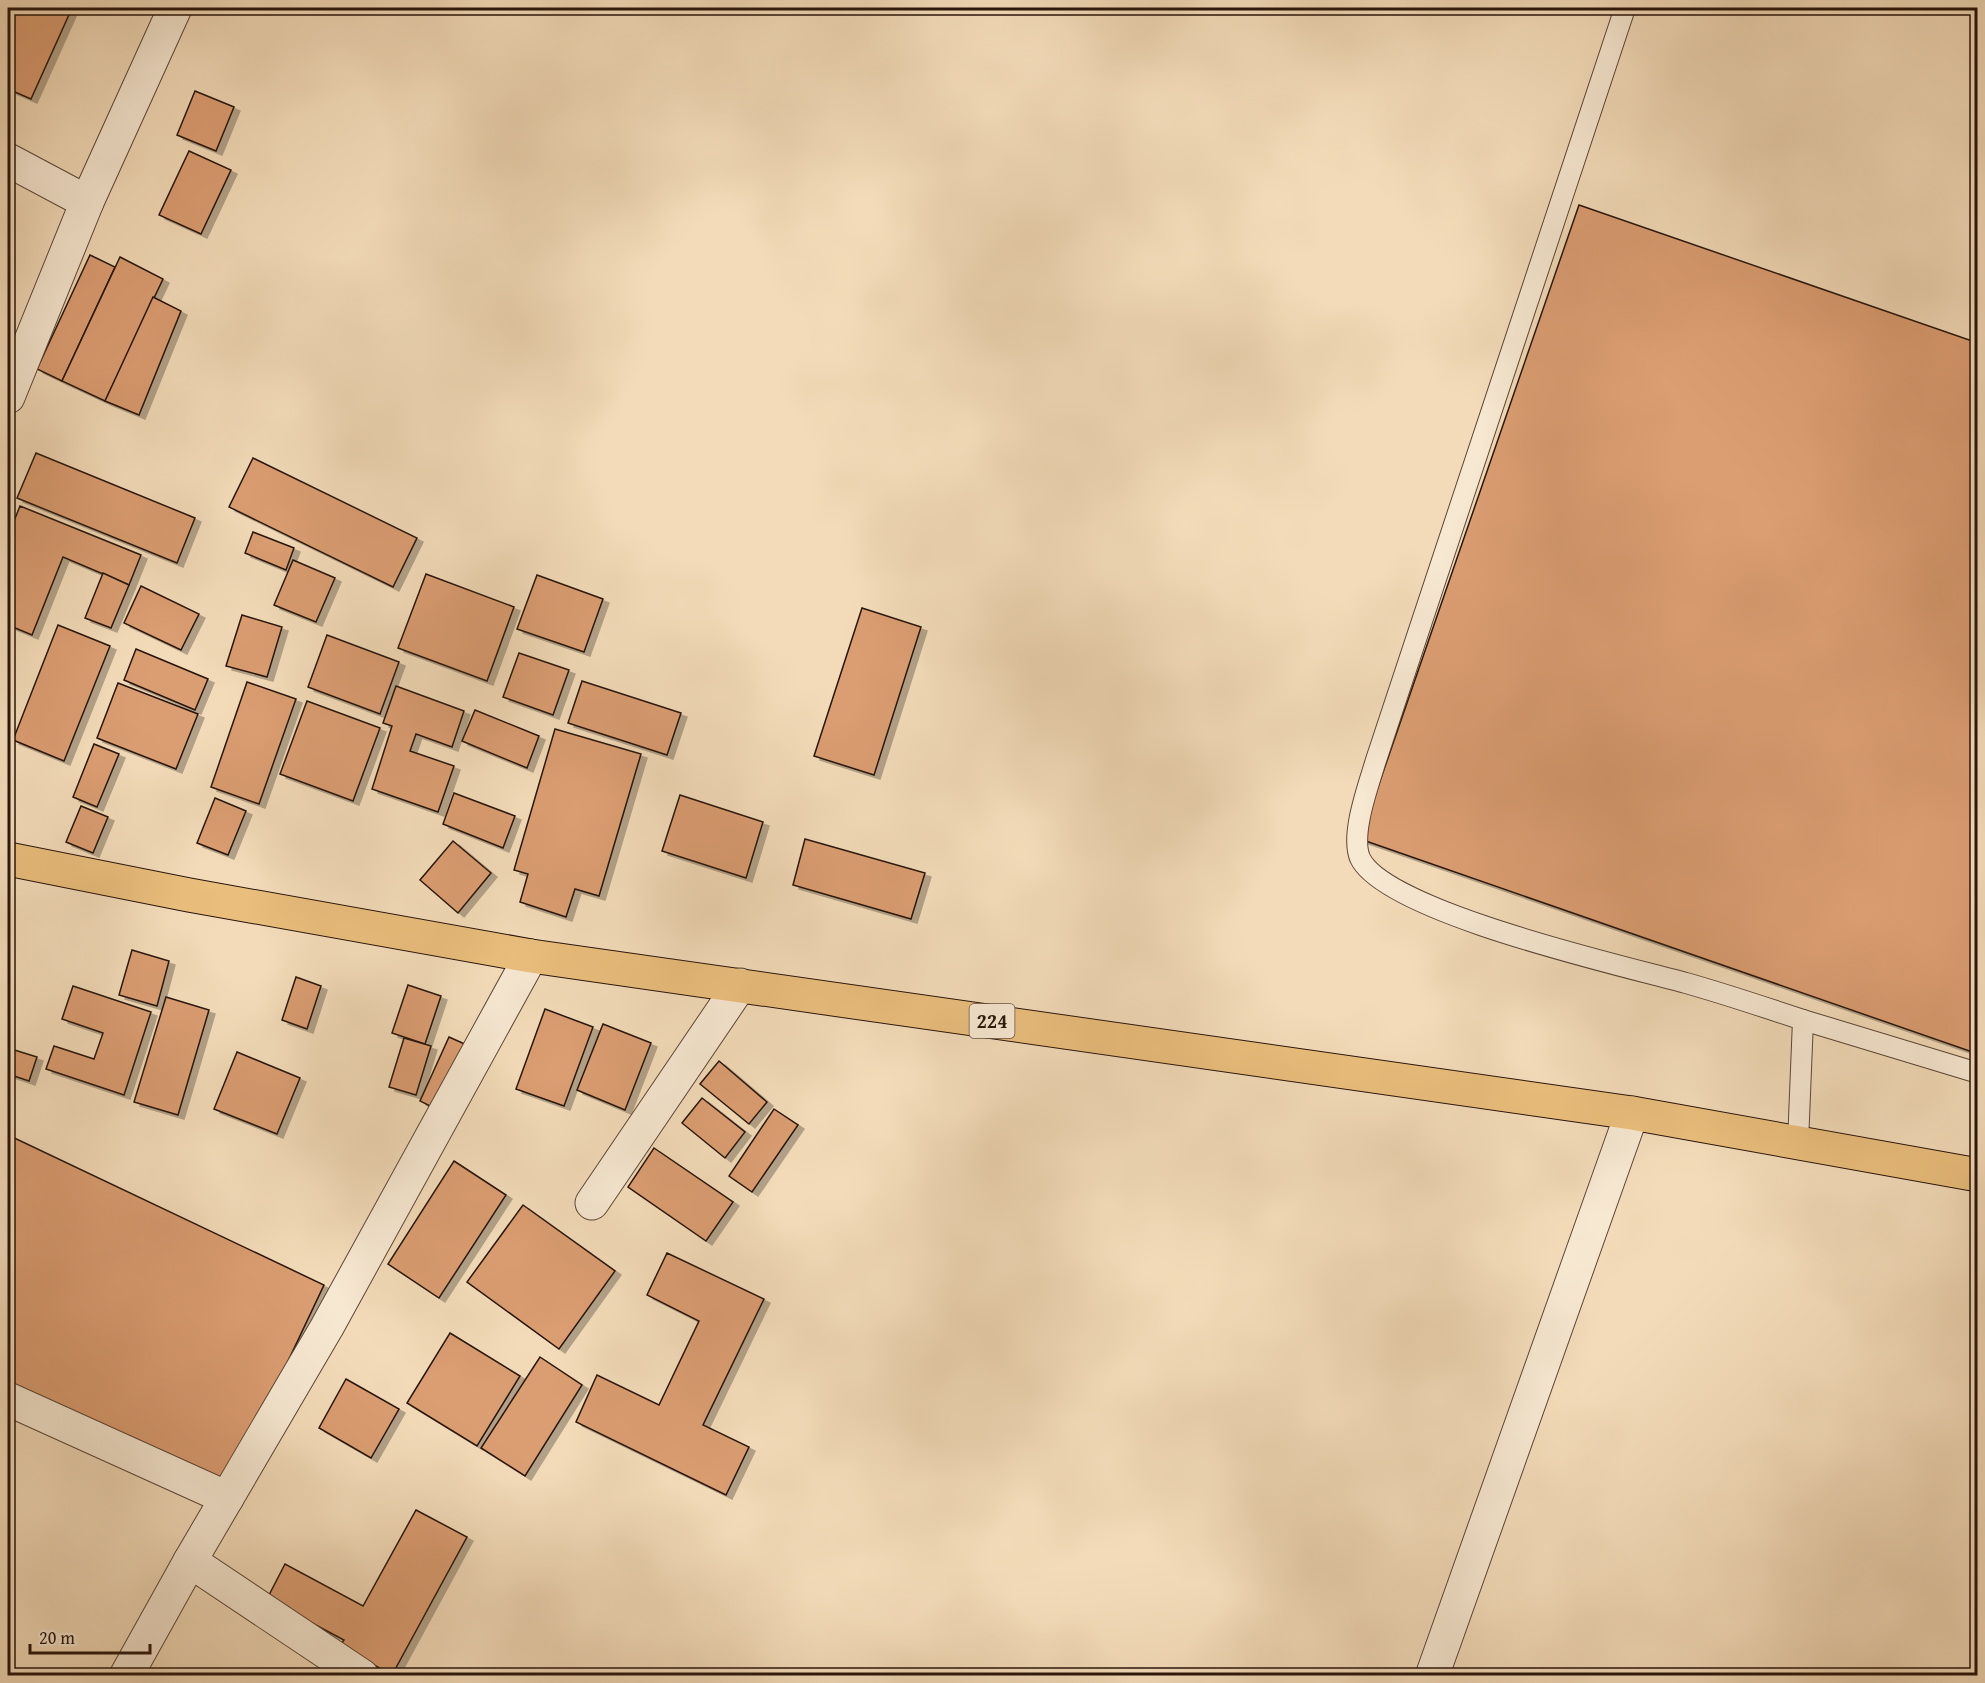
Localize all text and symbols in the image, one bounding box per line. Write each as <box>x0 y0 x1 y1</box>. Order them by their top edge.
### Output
road number: 224 <box>970 1004 1014 1038</box>
scale bar <box>30 1617 150 1655</box>
text: 20 m <box>39 1624 75 1651</box>

